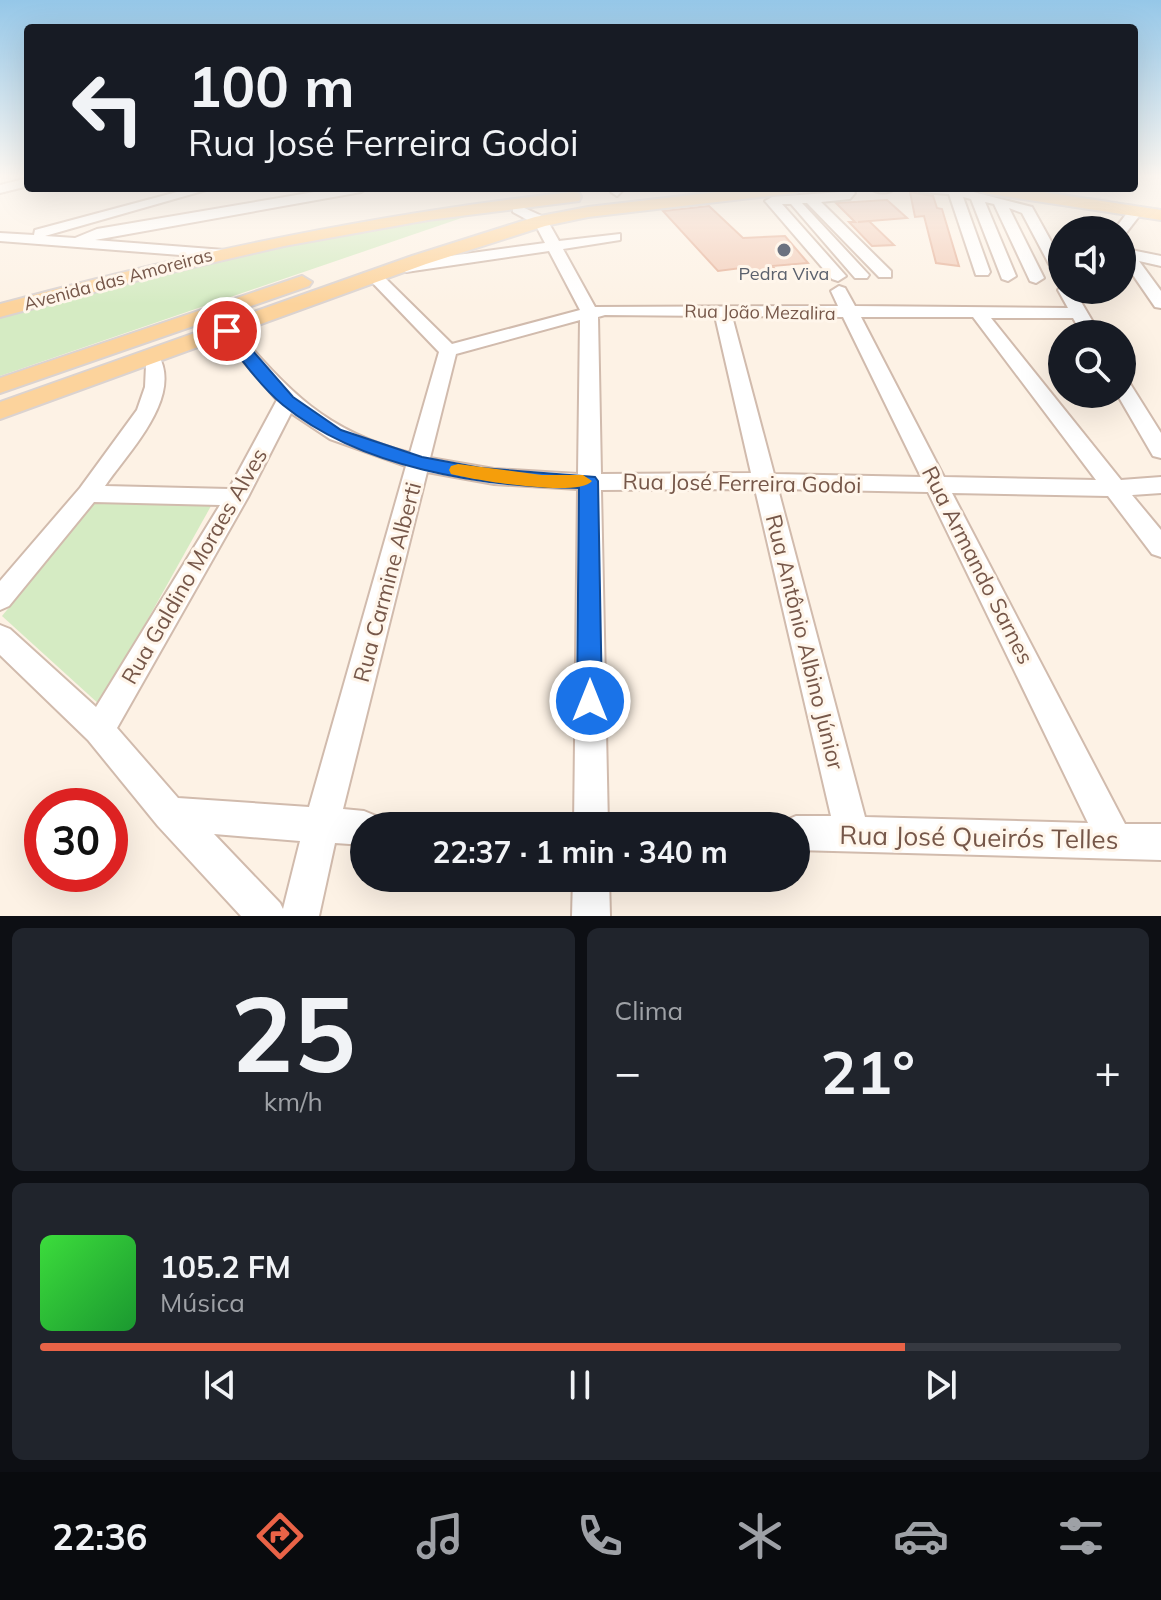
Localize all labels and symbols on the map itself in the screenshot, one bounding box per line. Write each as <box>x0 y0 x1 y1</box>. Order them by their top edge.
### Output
marker: Pedra Viva <box>775 241 793 259</box>
street label: Avenida das Amoreiras <box>21 243 215 315</box>
place label: Pedra Viva <box>739 262 829 285</box>
pin <box>193 297 261 365</box>
street label: Rua João Mezalira <box>684 299 836 325</box>
street label: Rua Galdino Moraes Alves <box>115 443 273 689</box>
street label: Rua Armando Sarnes <box>916 461 1040 669</box>
street label: Rua José Ferreira Godoi <box>622 467 862 499</box>
street label: Rua Carmine Alberti <box>347 479 427 685</box>
street label: Rua Antônio Albino Júnior <box>760 511 850 773</box>
position arrow <box>548 659 632 743</box>
speed limit sign: 30 <box>24 788 128 892</box>
street label: Rua José Queirós Telles <box>839 818 1119 856</box>

